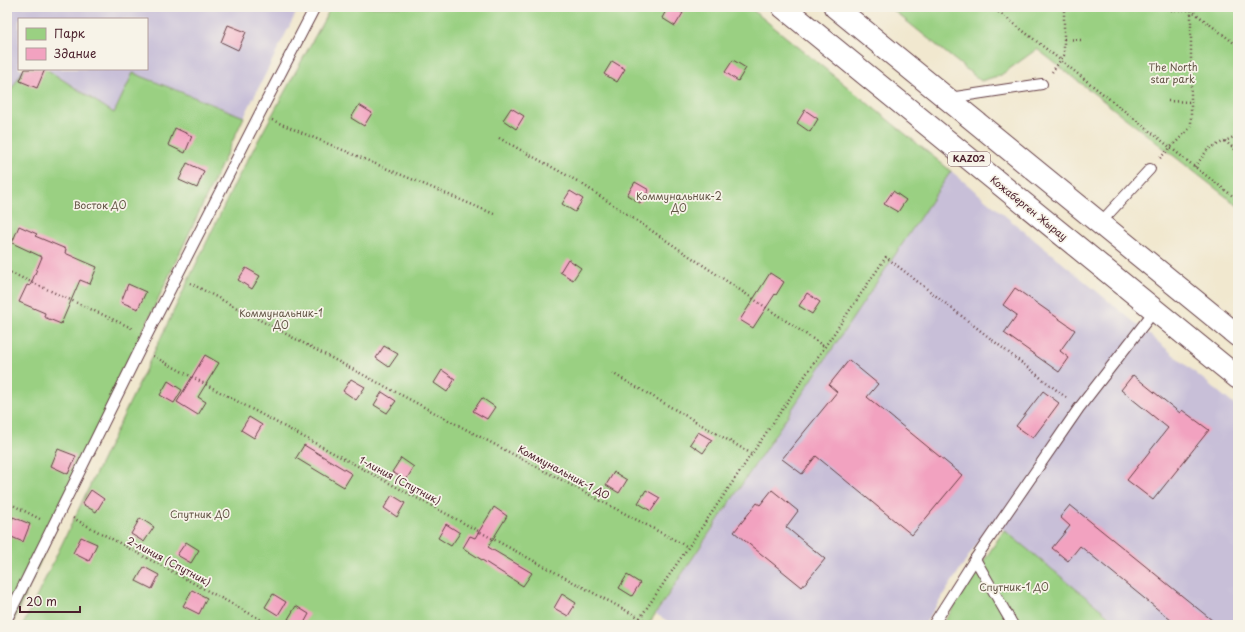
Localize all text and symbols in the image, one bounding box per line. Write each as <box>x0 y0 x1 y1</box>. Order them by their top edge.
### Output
legend <box>18 18 148 70</box>
text: Парк <box>54 24 86 42</box>
text: Здание <box>54 44 96 62</box>
park label: The North star park <box>1148 59 1198 86</box>
road number: KAZ02 <box>948 152 990 166</box>
street label: Кожаберген Жырау <box>987 172 1071 244</box>
park label: Коммунальник-2 ДО <box>636 188 722 215</box>
park label: Восток ДО <box>74 197 126 212</box>
park label: Коммунальник-1 ДО <box>239 305 323 332</box>
street label: Коммунальник-1 ДО <box>515 441 613 503</box>
street label: 1-линия (Спутник) <box>357 452 444 507</box>
park label: Спутник ДО <box>170 506 230 521</box>
street label: 2-линия (Спутник) <box>125 532 214 589</box>
park label: Спутник-1 ДО <box>979 579 1049 594</box>
scale bar <box>20 588 80 614</box>
text: 20 m <box>26 592 57 610</box>

